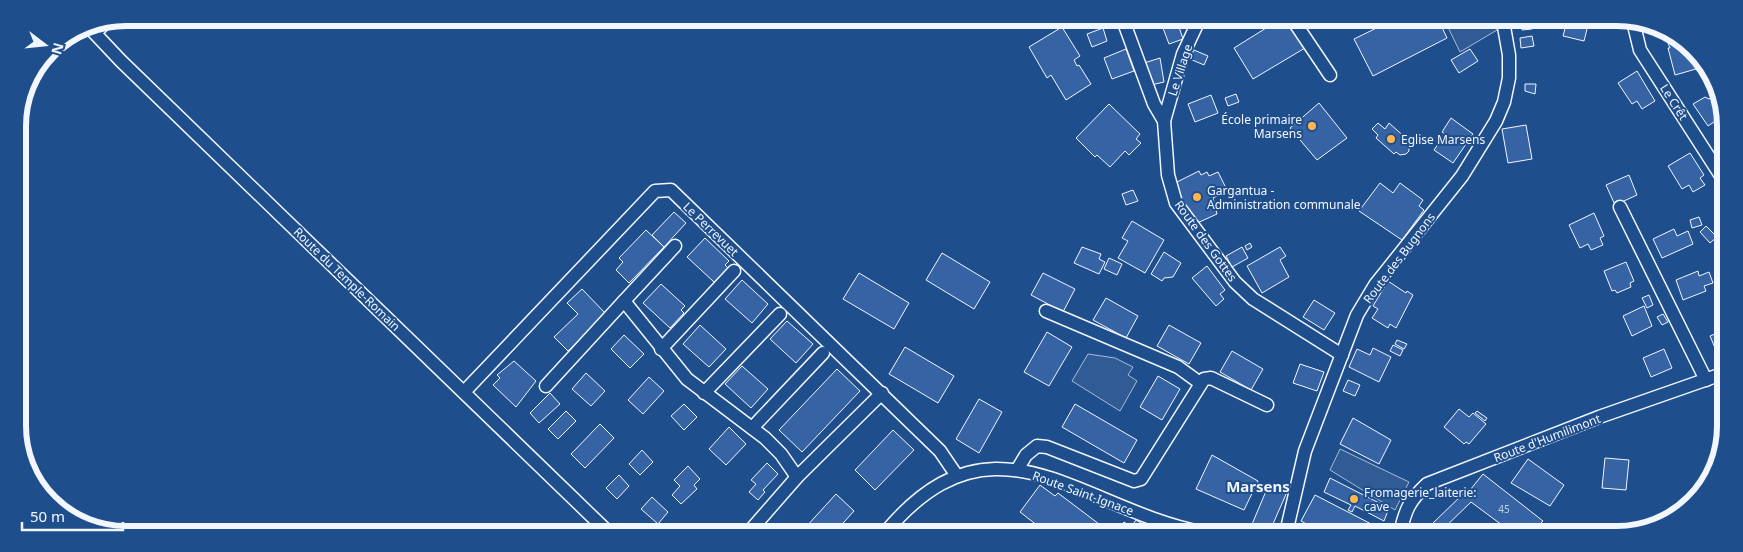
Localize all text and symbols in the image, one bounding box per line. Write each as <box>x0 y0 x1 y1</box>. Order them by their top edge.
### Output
north arrow <box>20 20 70 70</box>
text: N <box>47 41 69 57</box>
street label: Le Village <box>1164 42 1196 98</box>
street label: Le Crêt <box>1656 81 1692 124</box>
place label: École primaire Marsens <box>1221 111 1302 142</box>
marker: École primaire Marsens <box>1306 120 1318 132</box>
place label: Eglise Marsens <box>1401 131 1485 148</box>
marker: Eglise Marsens <box>1385 133 1397 145</box>
place label: Gargantua - Administration communale <box>1207 182 1361 213</box>
marker: Gargantua - Administration communale <box>1191 191 1203 203</box>
street label: Route des Gottes <box>1171 197 1241 285</box>
street label: Le Perrevuet <box>680 198 743 260</box>
street label: Route des Bugnons <box>1359 209 1439 307</box>
street label: Route du Temple-Romain <box>290 223 404 335</box>
street label: Route d'Humilimont <box>1491 409 1604 466</box>
street label: Route Saint-Ignace <box>1030 467 1136 519</box>
district label: Marsens <box>1226 476 1290 496</box>
place label: Fromagerie_laiterie: cave <box>1364 484 1477 515</box>
marker: Fromagerie_laiterie: cave <box>1348 493 1360 505</box>
scale bar <box>22 500 124 532</box>
house number: 45 <box>1498 502 1510 516</box>
text: 50 m <box>30 506 65 526</box>

